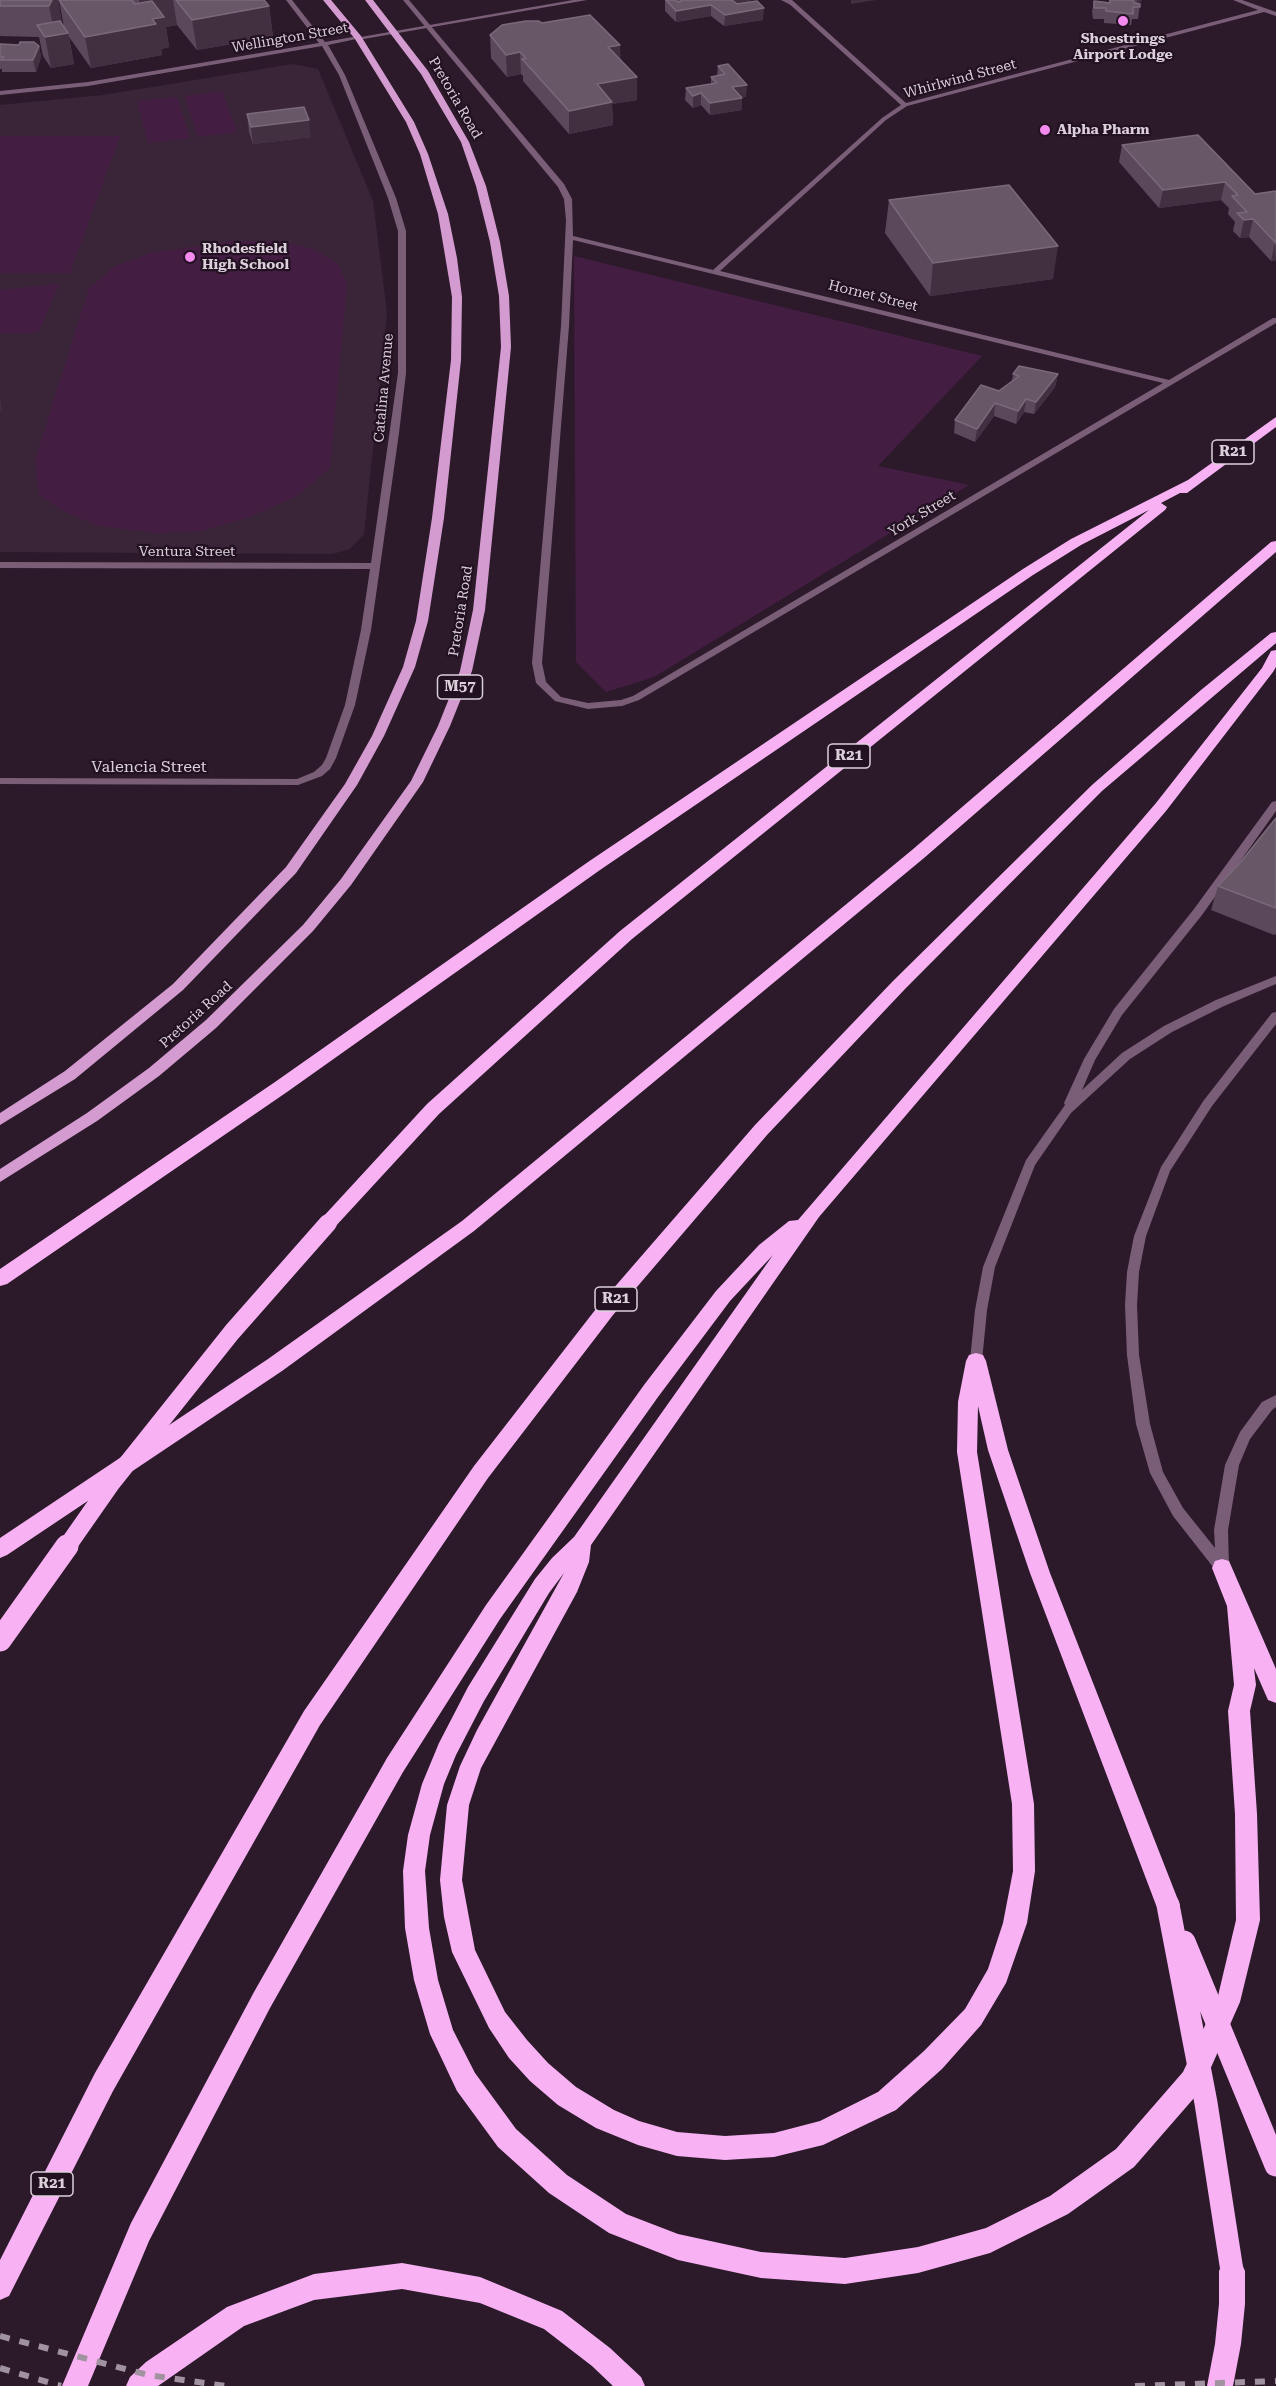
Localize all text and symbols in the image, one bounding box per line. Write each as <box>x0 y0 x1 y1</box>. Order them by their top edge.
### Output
marker: Shoestrings Airport Lodge <box>1116 14 1130 28</box>
street label: Wellington Street <box>230 19 350 57</box>
place label: Shoestrings Airport Lodge <box>1073 31 1173 63</box>
street label: Pretoria Road <box>425 54 485 142</box>
street label: Whirlwind Street <box>902 56 1018 102</box>
place label: Alpha Pharm <box>1057 122 1150 138</box>
marker: Alpha Pharm <box>1038 123 1052 137</box>
place label: Rhodesfield High School <box>202 241 289 274</box>
marker: Rhodesfield High School <box>183 250 197 264</box>
street label: Hornet Street <box>827 277 919 315</box>
street label: Catalina Avenue <box>371 333 397 443</box>
road number: R21 <box>1212 440 1254 464</box>
street label: York Street <box>885 487 959 541</box>
street label: Ventura Street <box>139 544 235 560</box>
street label: Pretoria Road <box>446 564 476 658</box>
road number: M57 <box>438 675 482 699</box>
road number: R21 <box>828 744 870 768</box>
street label: Valencia Street <box>91 757 207 777</box>
street label: Pretoria Road <box>156 978 236 1052</box>
road number: R21 <box>595 1287 637 1311</box>
road number: R21 <box>31 2172 73 2196</box>

